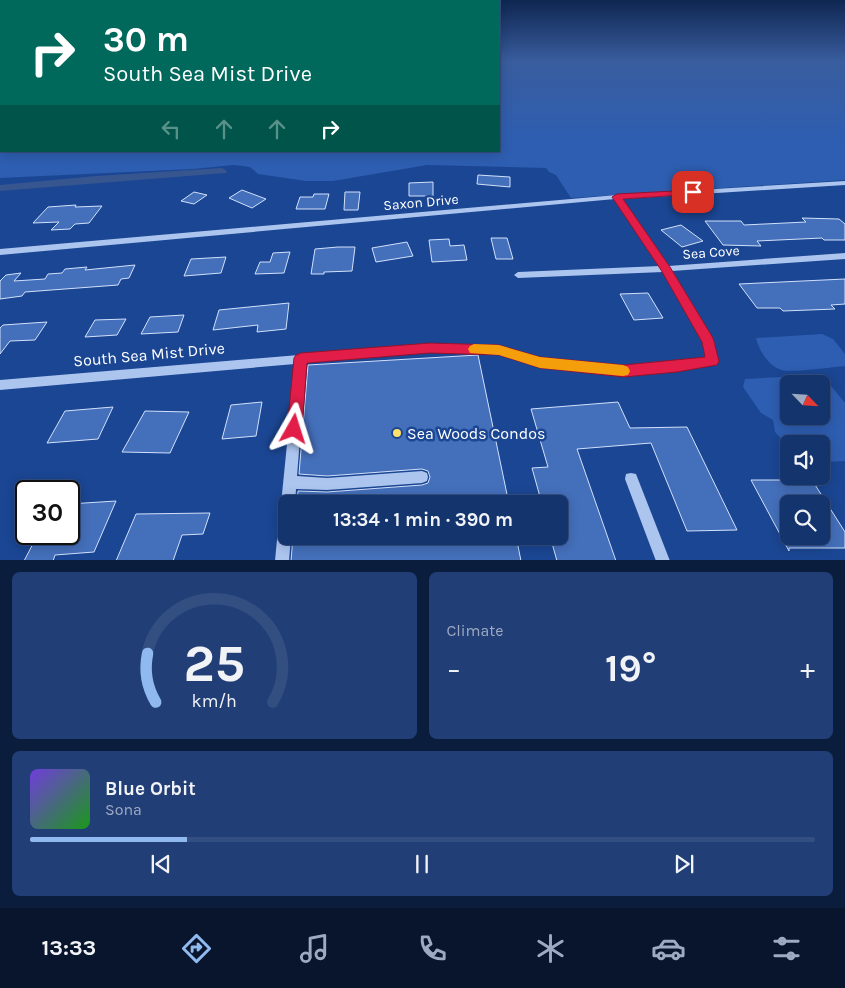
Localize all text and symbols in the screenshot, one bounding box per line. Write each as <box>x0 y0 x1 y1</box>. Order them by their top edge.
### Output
text: 30 m <box>103 19 189 60</box>
icon: right <box>20 20 85 85</box>
text: South Sea Mist Drive <box>103 61 312 87</box>
icon: left <box>157 115 185 143</box>
icon: ahead <box>210 115 238 143</box>
icon: ahead <box>263 115 291 143</box>
icon: right <box>316 115 344 143</box>
pin <box>672 171 714 213</box>
icon: arrive <box>679 178 707 206</box>
street label: Saxon Drive <box>383 191 459 214</box>
street label: Sea Cove <box>682 242 740 263</box>
street label: South Sea Mist Drive <box>73 338 226 371</box>
north arrow <box>780 375 830 425</box>
map controls <box>780 375 830 545</box>
position arrow <box>267 402 319 454</box>
place label: Sea Woods Condos <box>407 424 545 443</box>
marker: Sea Woods Condos <box>391 427 403 439</box>
button: sound <box>780 435 830 485</box>
speed limit sign: 30 <box>15 480 80 545</box>
button: search <box>780 495 830 545</box>
text: 13:34 · 1 min · 390 m <box>333 509 513 531</box>
text: Climate <box>447 621 504 640</box>
text: 25 <box>183 633 245 694</box>
text: 19° <box>605 646 657 691</box>
text: − <box>447 652 461 685</box>
text: + <box>800 652 815 685</box>
text: km/h <box>192 691 237 712</box>
text: Blue Orbit <box>105 778 196 800</box>
text: Sona <box>105 800 142 819</box>
icon: previous <box>147 850 175 878</box>
icon: pause <box>408 850 436 878</box>
icon: next <box>670 850 698 878</box>
icon: directions <box>179 931 214 966</box>
icon: music <box>297 931 332 966</box>
icon: phone <box>415 931 450 966</box>
icon: climate <box>533 931 568 966</box>
icon: car <box>651 931 686 966</box>
icon: filters <box>769 931 804 966</box>
text: 13:33 <box>41 935 96 961</box>

